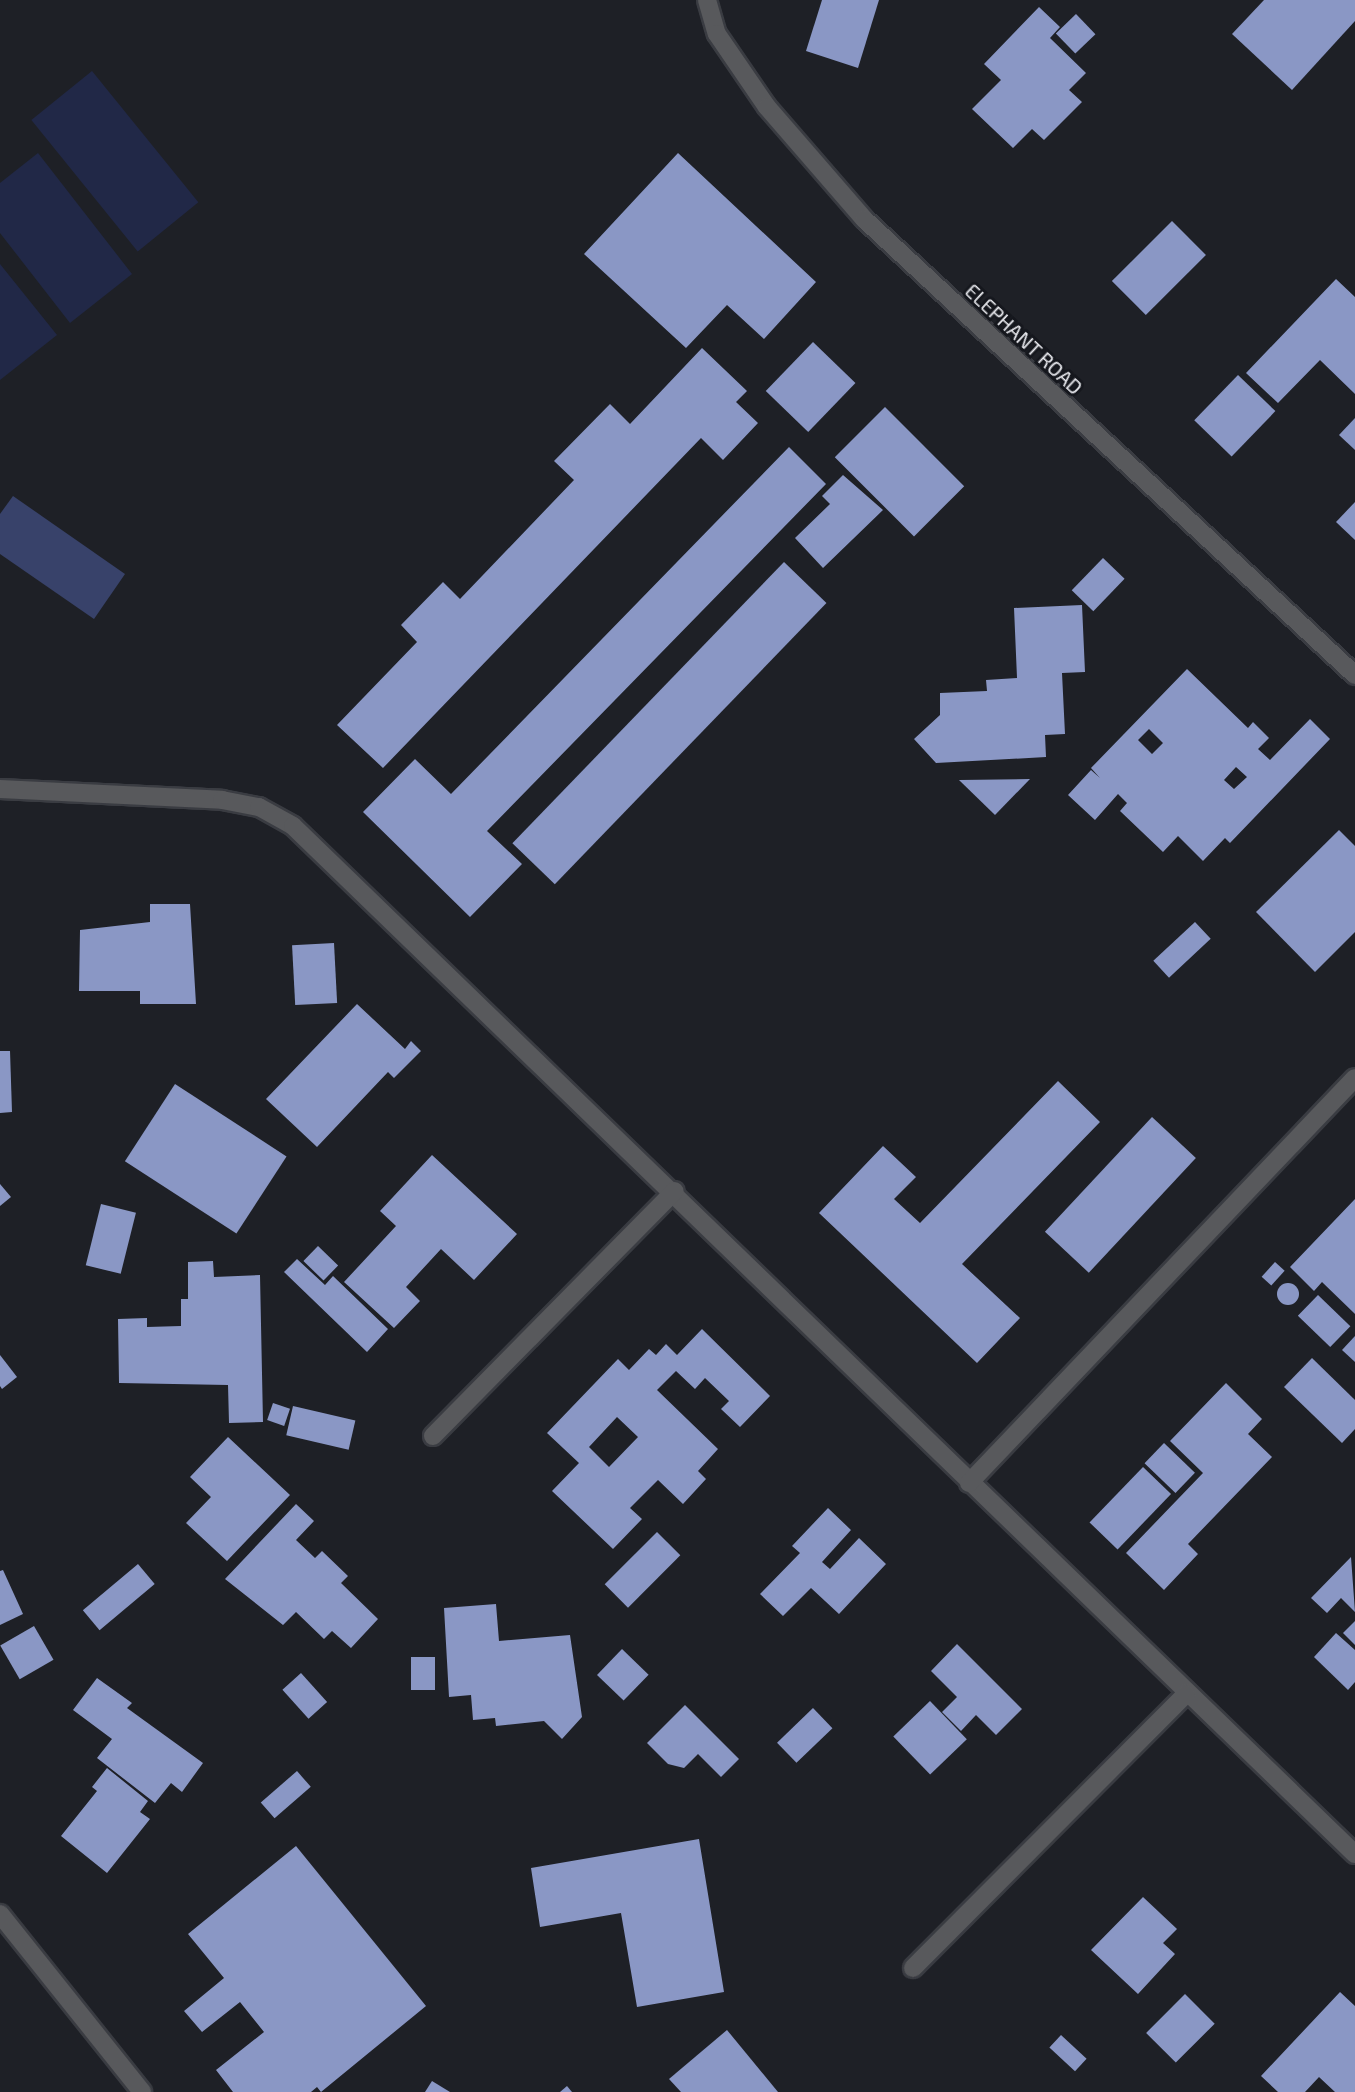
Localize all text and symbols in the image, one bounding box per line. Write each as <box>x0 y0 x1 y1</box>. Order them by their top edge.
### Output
street label: ELEPHANT ROAD <box>960 278 1088 400</box>

